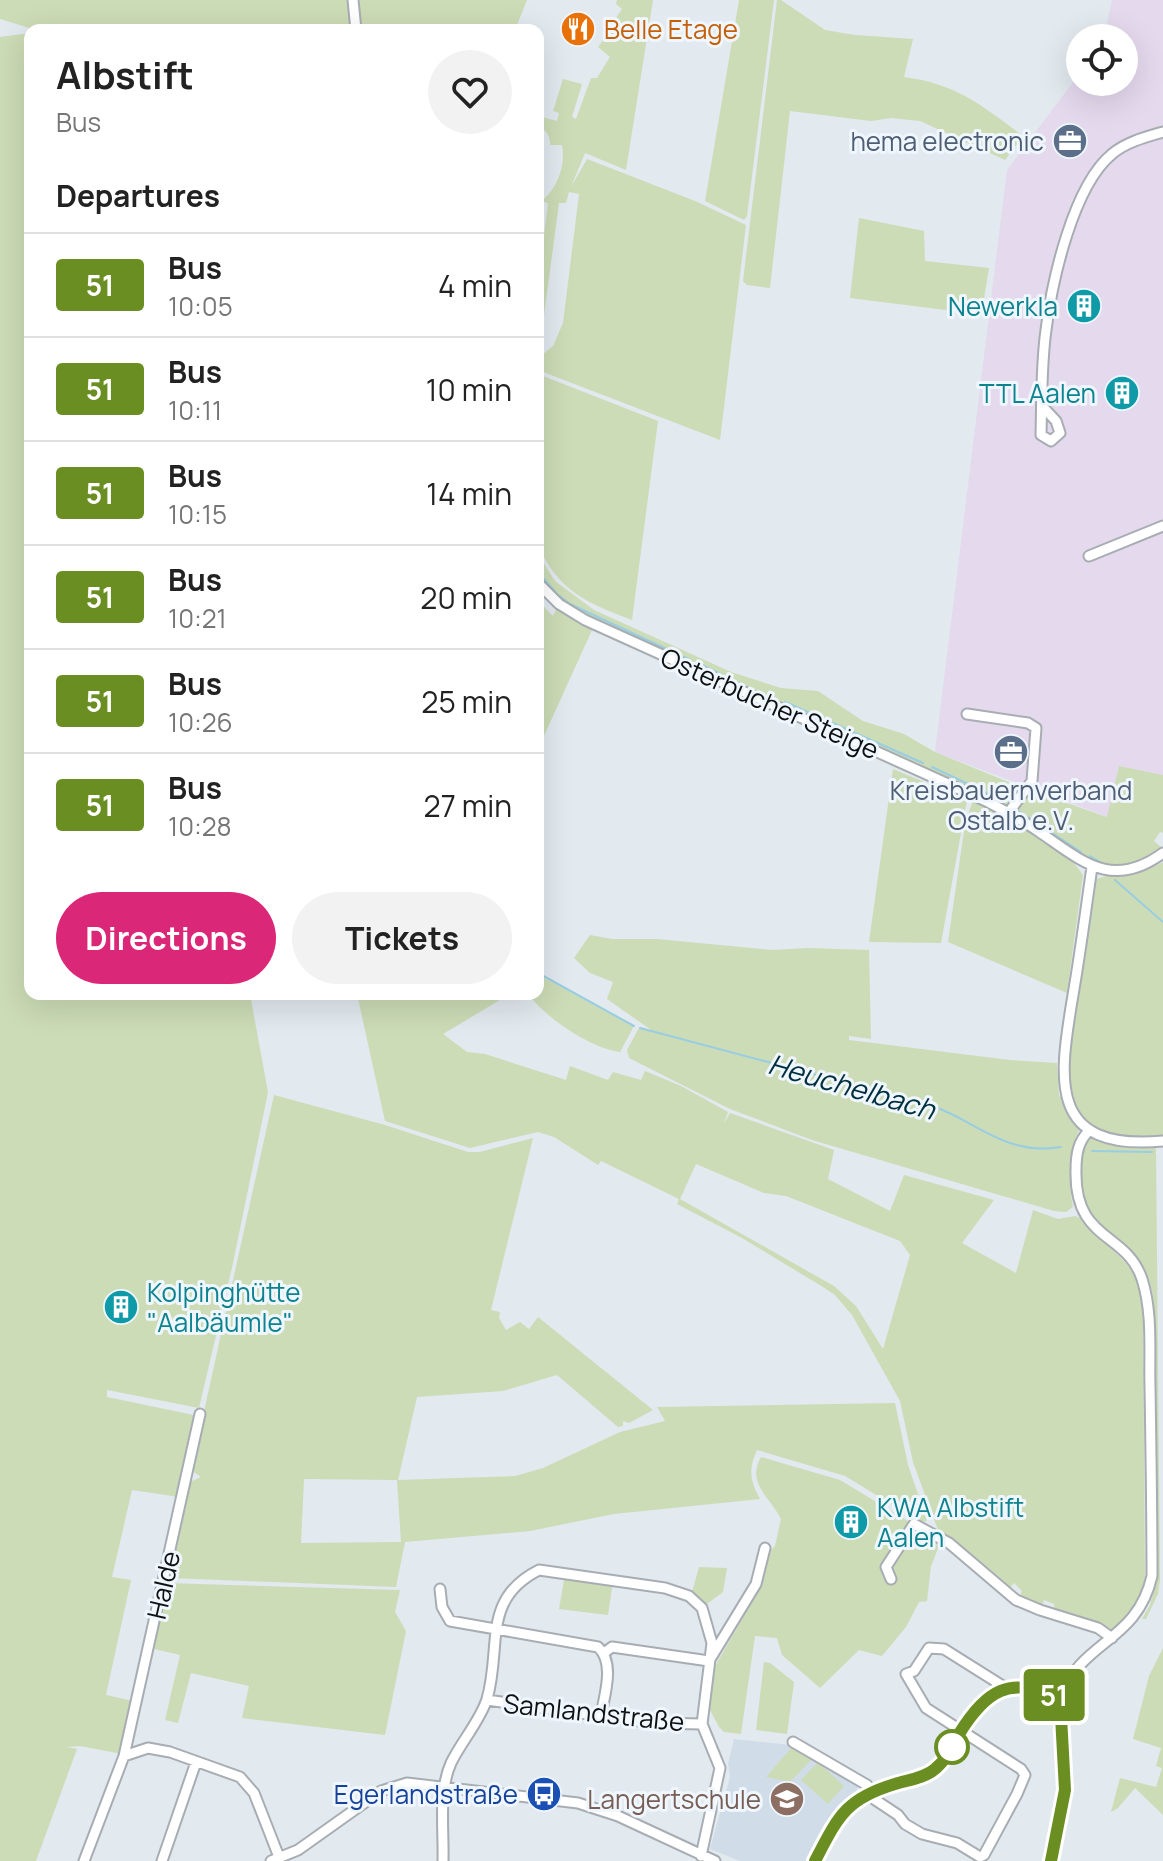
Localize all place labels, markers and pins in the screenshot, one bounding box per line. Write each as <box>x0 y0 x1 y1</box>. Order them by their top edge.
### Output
restaurant icon: Belle Etage <box>559 10 597 48</box>
place label: Belle Etage <box>604 11 738 47</box>
office icon: hema electronic <box>1051 122 1089 160</box>
place label: hema electronic <box>850 123 1044 159</box>
building icon: Newerkla <box>1065 287 1103 325</box>
place label: Newerkla <box>948 288 1058 324</box>
building icon: TTL Aalen <box>1103 374 1141 412</box>
place label: TTL Aalen <box>979 375 1096 411</box>
office icon: Kreisbauernverband Ostalb e.V. <box>992 733 1030 771</box>
place label: Kreisbauernverband Ostalb e.V. <box>890 772 1132 838</box>
place label: Kolpinghütte "Aalbäumle" <box>147 1274 301 1340</box>
building icon: Kolpinghütte "Aalbäumle" <box>102 1288 140 1326</box>
place label: KWA Albstift Aalen <box>877 1489 1024 1555</box>
building icon: KWA Albstift Aalen <box>832 1503 870 1541</box>
unlabelled marker <box>935 1730 969 1764</box>
bus stop icon: Egerlandstraße <box>525 1775 563 1813</box>
place label: Egerlandstraße <box>334 1776 518 1812</box>
school or university icon: Langertschule <box>768 1780 806 1818</box>
place label: Langertschule <box>587 1781 761 1817</box>

